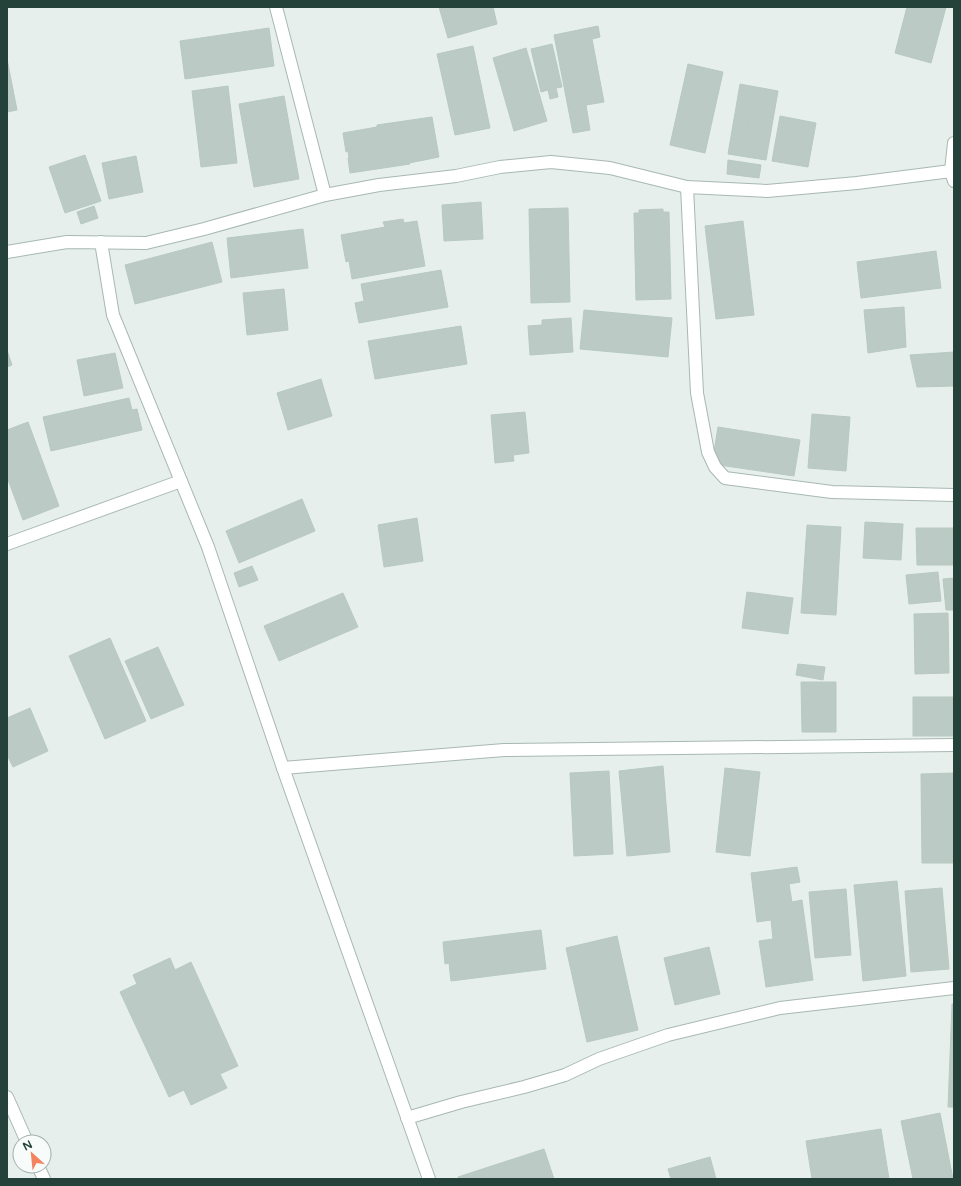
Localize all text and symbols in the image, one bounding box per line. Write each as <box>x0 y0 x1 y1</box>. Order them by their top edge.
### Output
north arrow <box>12 1134 52 1174</box>
text: N <box>21 1138 35 1153</box>

